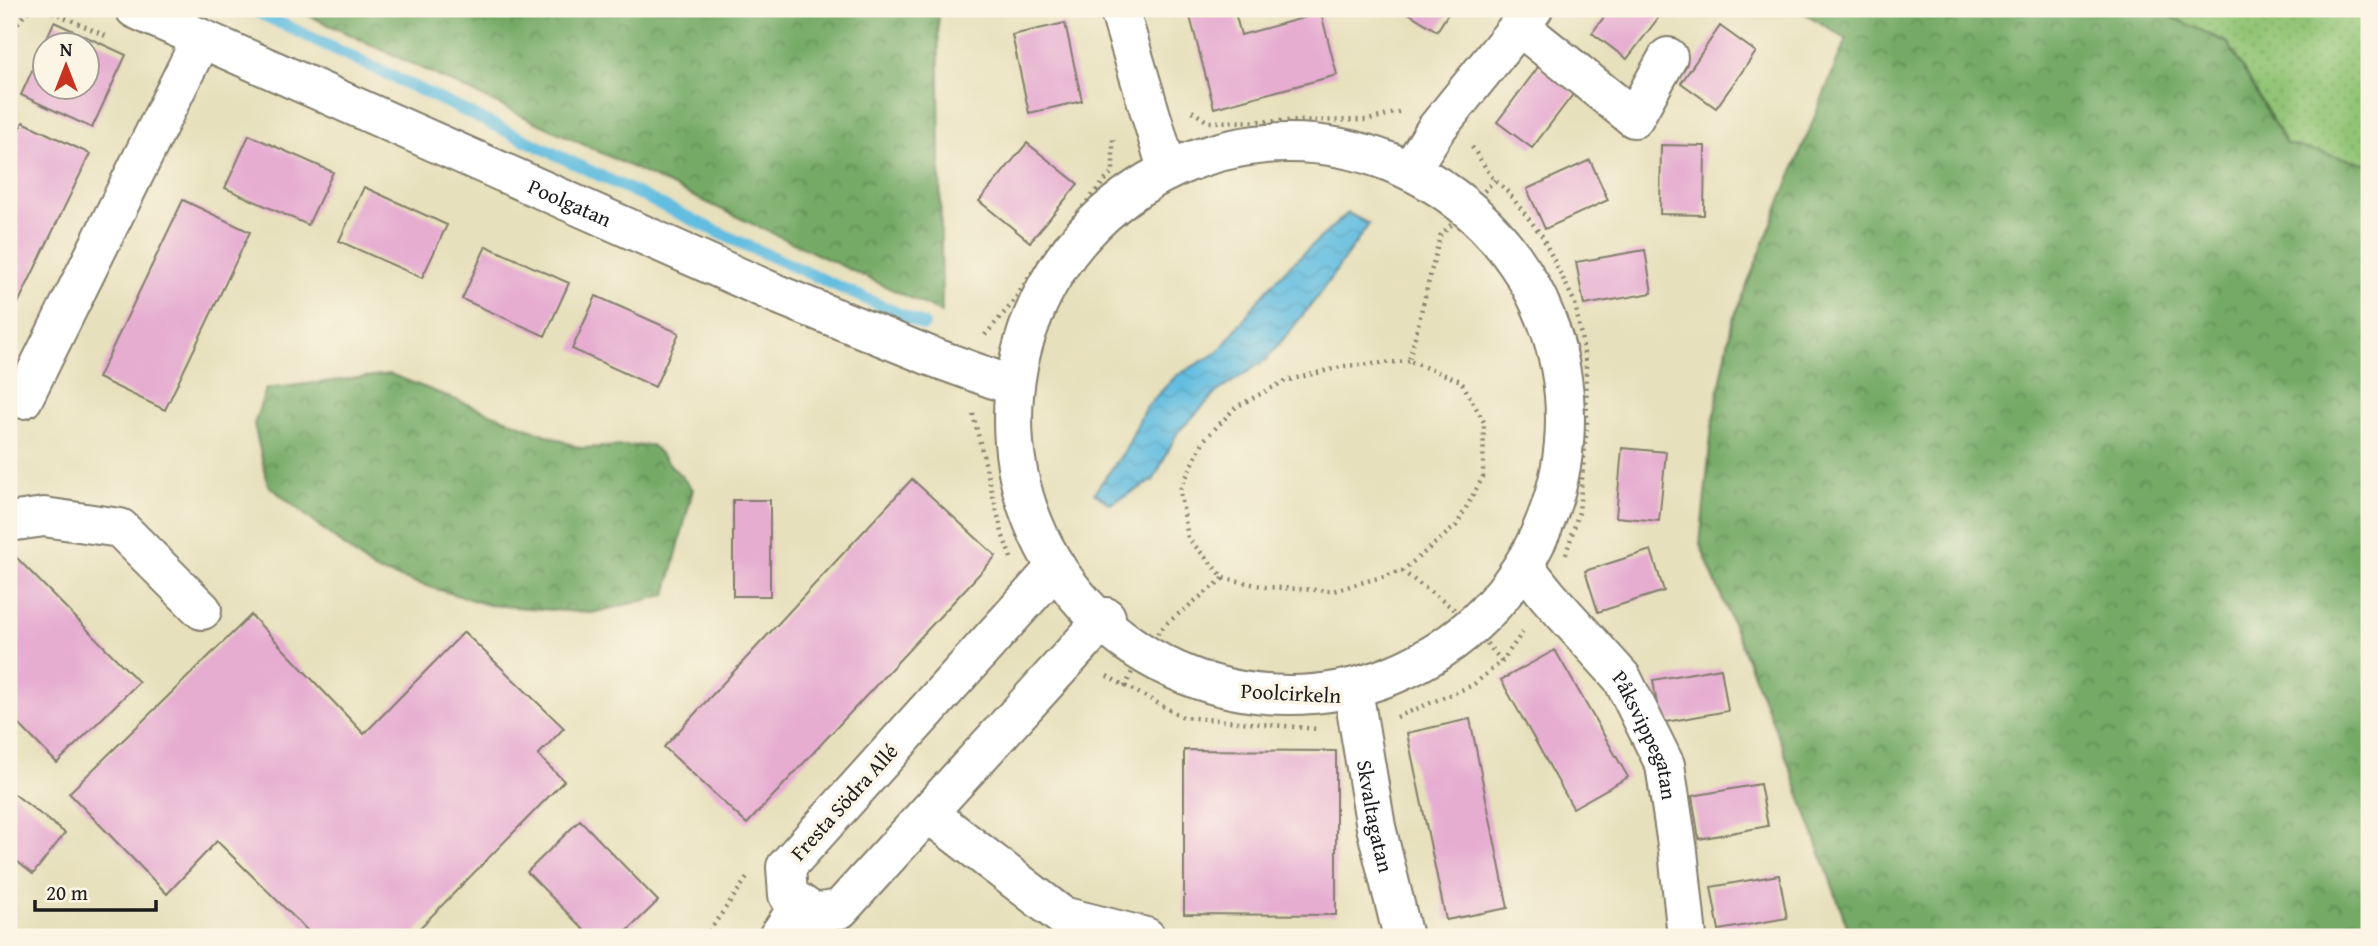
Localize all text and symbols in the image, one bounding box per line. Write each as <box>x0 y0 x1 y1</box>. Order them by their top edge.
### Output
north arrow <box>32 32 102 102</box>
text: N <box>60 35 73 63</box>
street label: Poolgatan <box>523 170 617 234</box>
street label: Påksvippegatan <box>1606 663 1686 802</box>
street label: Poolcirkeln <box>1240 675 1342 711</box>
street label: Fresta Södra Allé <box>783 736 905 867</box>
street label: Skvaltagatan <box>1350 758 1402 876</box>
scale bar <box>35 869 156 913</box>
text: 20 m <box>46 877 88 908</box>

